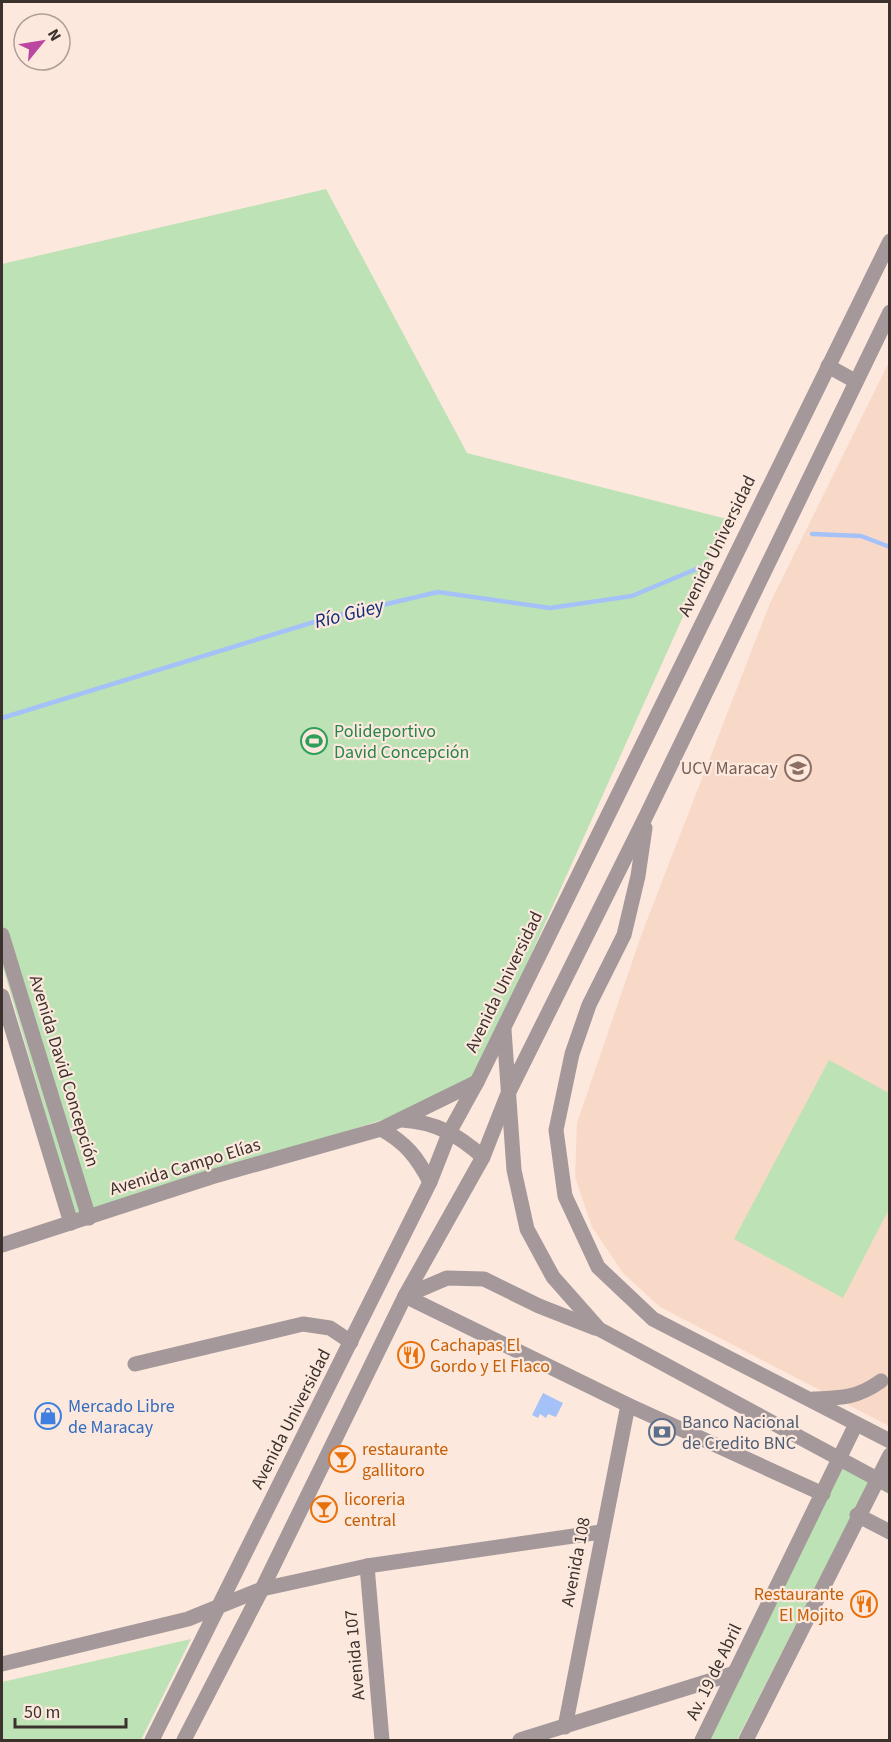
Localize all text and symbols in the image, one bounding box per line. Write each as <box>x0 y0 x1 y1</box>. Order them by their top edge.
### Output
north arrow <box>12 12 72 72</box>
text: N <box>42 25 66 45</box>
street label: Avenida Universidad <box>672 471 762 621</box>
water label: Río Güey <box>311 592 388 636</box>
place label: Polideportivo David Concepción <box>334 719 469 765</box>
sports icon: Polideportivo David Concepción <box>299 726 329 756</box>
school or university icon: UCV Maracay <box>783 753 813 783</box>
place label: UCV Maracay <box>681 756 779 781</box>
street label: Avenida Universidad <box>459 907 549 1057</box>
street label: Avenida David Concepción <box>23 972 105 1170</box>
street label: Avenida Campo Elías <box>106 1132 264 1202</box>
place label: Cachapas El Gordo y El Flaco <box>430 1333 550 1379</box>
restaurant icon: Cachapas El Gordo y El Flaco <box>396 1340 426 1370</box>
street label: Avenida Universidad <box>245 1345 337 1493</box>
place label: Mercado Libre de Maracay <box>68 1394 175 1440</box>
shop icon: Mercado Libre de Maracay <box>33 1401 63 1431</box>
place label: Banco Nacional de Credito BNC <box>682 1410 799 1456</box>
bank icon: Banco Nacional de Credito BNC <box>647 1417 677 1447</box>
place label: restaurante gallitoro <box>362 1437 448 1483</box>
bar icon: restaurante gallitoro <box>327 1444 357 1474</box>
place label: licoreria central <box>344 1487 405 1533</box>
bar icon: licoreria central <box>309 1494 339 1524</box>
street label: Avenida 108 <box>555 1515 597 1609</box>
place label: Restaurante El Mojito <box>754 1582 844 1628</box>
restaurant icon: Restaurante El Mojito <box>849 1589 879 1619</box>
street label: Avenida 107 <box>339 1609 371 1701</box>
street label: Av. 19 de Abril <box>680 1620 748 1724</box>
scale bar <box>15 1691 126 1729</box>
text: 50 m <box>24 1700 60 1725</box>

